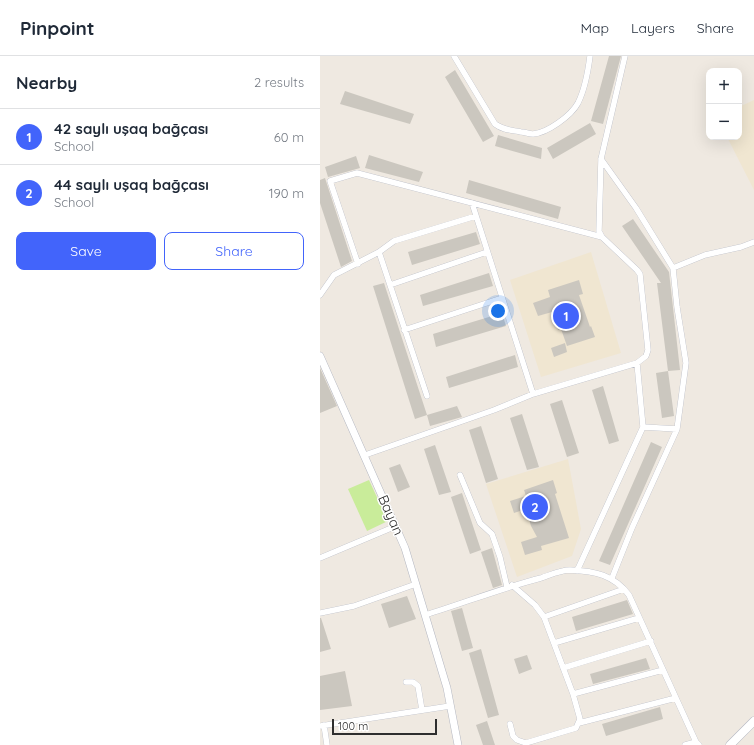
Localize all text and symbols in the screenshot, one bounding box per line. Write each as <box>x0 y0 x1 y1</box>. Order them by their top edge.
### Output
text: Pinpoint <box>20 16 95 40</box>
text: Map <box>580 19 609 37</box>
text: Layers <box>631 19 675 37</box>
text: Share <box>697 19 734 37</box>
map controls <box>706 68 742 140</box>
button: + <box>706 68 742 104</box>
text: Nearby <box>16 72 77 93</box>
text: 2 results <box>254 74 304 90</box>
button: − <box>706 104 742 140</box>
text: 42 saylı uşaq bağçası <box>54 119 208 138</box>
text: 1 <box>26 129 32 145</box>
text: 60 m <box>274 129 304 145</box>
text: School <box>54 138 94 154</box>
text: 44 saylı uşaq bağçası <box>54 175 209 194</box>
text: 2 <box>25 185 33 201</box>
text: 190 m <box>269 185 304 201</box>
text: School <box>54 194 94 210</box>
button: Save <box>16 232 156 270</box>
button: Share <box>164 232 304 270</box>
your location <box>488 301 508 321</box>
pin: 1 <box>553 301 579 331</box>
street label: Bayan <box>374 492 408 538</box>
pin: 2 <box>522 492 548 522</box>
scale bar <box>332 717 437 736</box>
text: 100 m <box>338 719 368 733</box>

